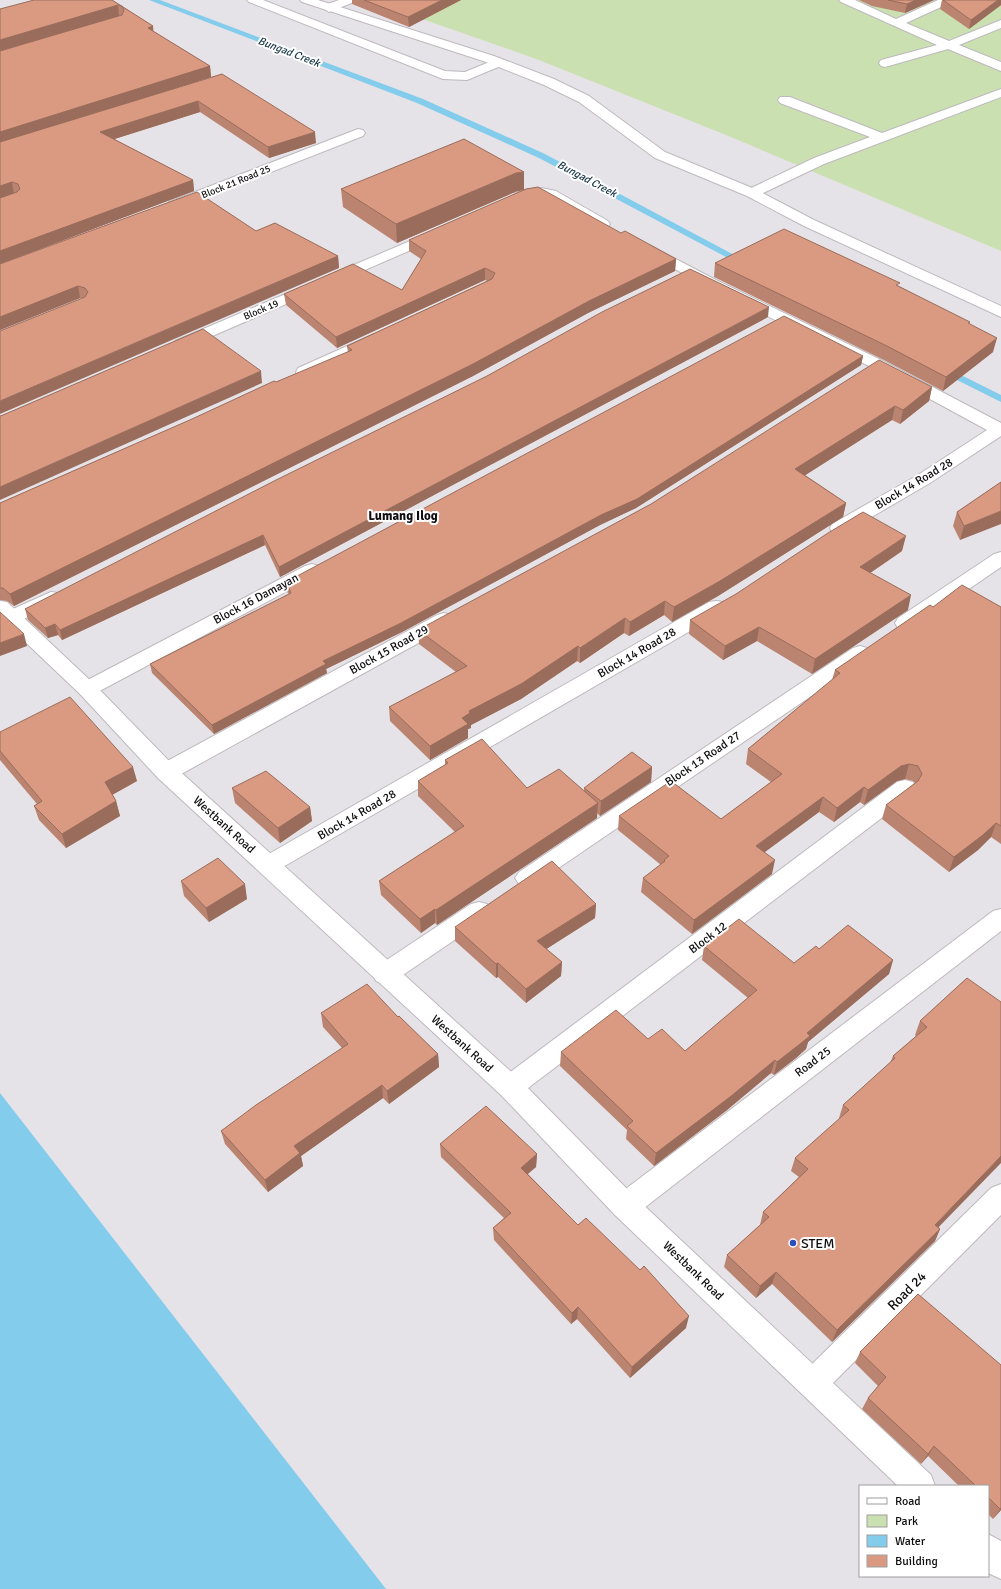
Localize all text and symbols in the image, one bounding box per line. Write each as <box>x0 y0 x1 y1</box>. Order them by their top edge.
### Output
water label: Bungad Creek <box>256 34 323 70</box>
water label: Bungad Creek <box>555 158 620 201</box>
street label: Block 21 Road 25 <box>200 163 272 201</box>
street label: Block 19 <box>242 297 280 323</box>
street label: Block 14 Road 28 <box>872 455 956 513</box>
district label: Lumang Ilog <box>368 508 438 524</box>
street label: Block 16 Damayan <box>211 570 301 628</box>
street label: Block 15 Road 29 <box>347 622 431 678</box>
street label: Block 14 Road 28 <box>595 624 679 682</box>
street label: Block 13 Road 27 <box>662 728 744 790</box>
street label: Block 14 Road 28 <box>315 786 399 844</box>
street label: Westbank Road <box>190 793 258 857</box>
street label: Block 12 <box>686 919 730 957</box>
street label: Westbank Road <box>428 1012 496 1076</box>
street label: Road 25 <box>792 1044 834 1080</box>
place label: STEM <box>801 1235 835 1252</box>
street label: Westbank Road <box>660 1238 726 1304</box>
marker: STEM <box>788 1238 798 1248</box>
street label: Road 24 <box>884 1268 930 1314</box>
legend <box>859 1485 989 1577</box>
text: Road <box>895 1494 921 1509</box>
text: Park <box>895 1514 918 1529</box>
text: Water <box>895 1534 926 1549</box>
text: Building <box>895 1554 938 1569</box>

